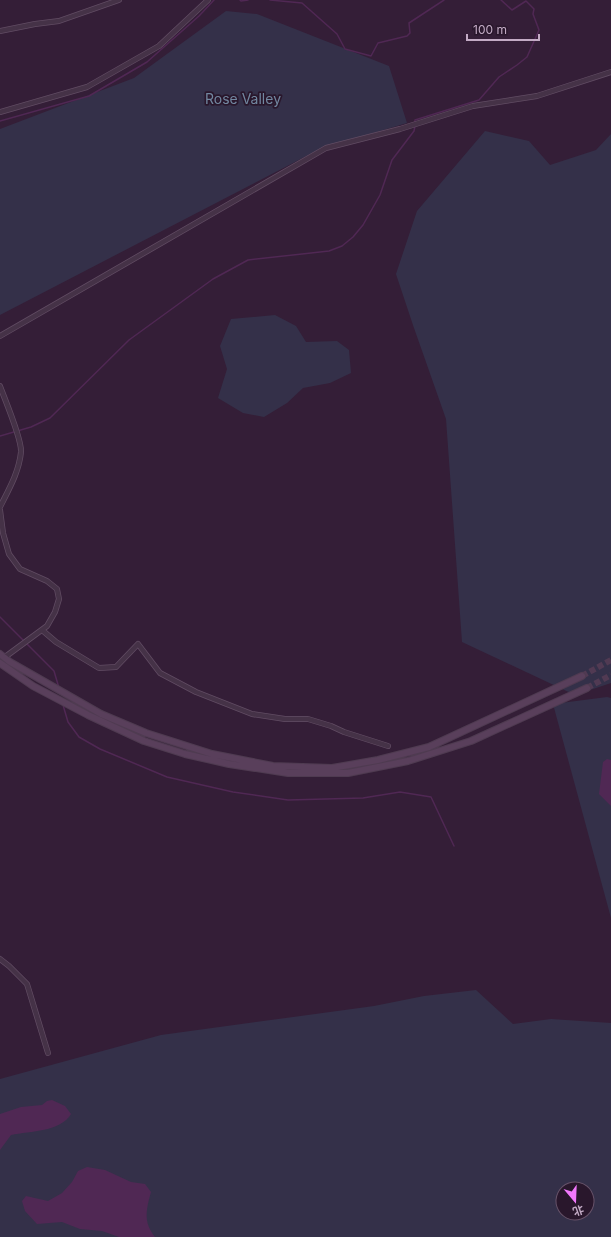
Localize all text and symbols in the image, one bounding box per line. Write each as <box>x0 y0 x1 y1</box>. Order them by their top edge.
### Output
scale bar <box>467 16 539 42</box>
text: 100 m <box>473 22 507 37</box>
park label: Rose Valley <box>205 90 281 107</box>
north arrow <box>555 1181 595 1221</box>
text: 北 <box>571 1202 586 1219</box>

